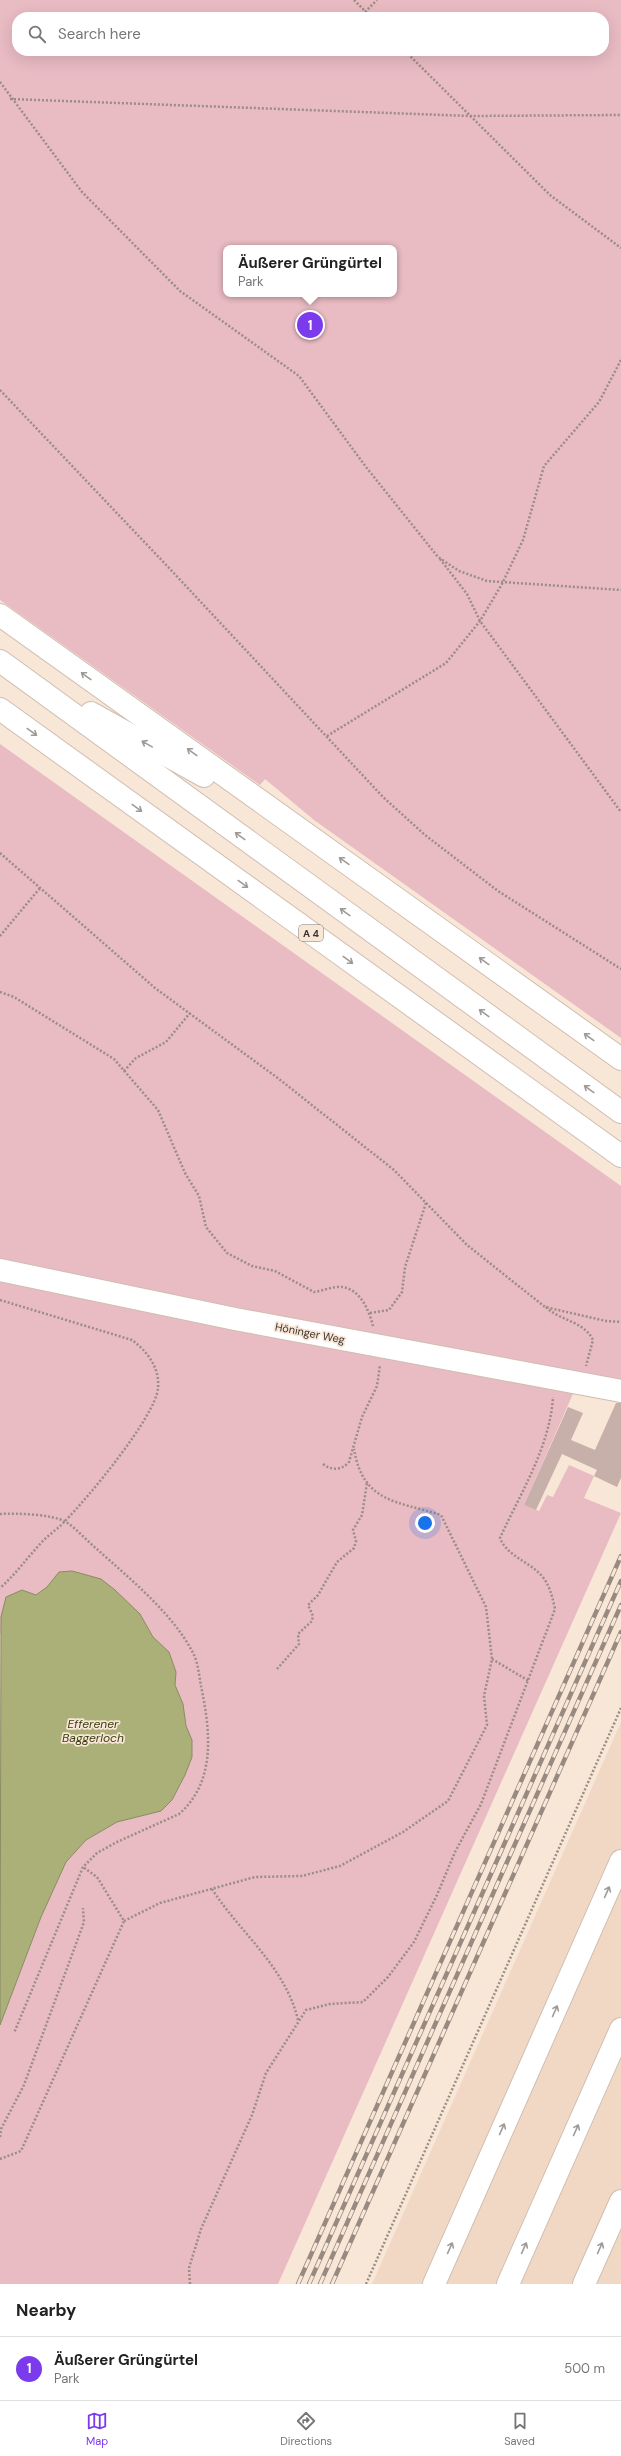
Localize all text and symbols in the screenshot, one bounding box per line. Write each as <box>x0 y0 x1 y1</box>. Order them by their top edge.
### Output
search box <box>12 12 609 56</box>
icon: search <box>26 23 48 45</box>
text: Search here <box>58 24 141 44</box>
popup <box>223 245 397 297</box>
text: Äußerer Grüngürtel <box>238 253 382 273</box>
text: Park <box>238 273 264 290</box>
pin: 1 <box>297 310 323 340</box>
one-way arrow <box>81 672 92 680</box>
one-way arrow <box>26 728 37 736</box>
one-way arrow <box>141 740 153 747</box>
one-way arrow <box>186 748 197 756</box>
one-way arrow <box>131 804 142 812</box>
one-way arrow <box>235 831 246 840</box>
one-way arrow <box>338 857 349 865</box>
one-way arrow <box>237 880 248 888</box>
one-way arrow <box>340 908 351 916</box>
road number: A 4 <box>299 925 323 941</box>
one-way arrow <box>343 956 354 964</box>
one-way arrow <box>478 957 489 965</box>
one-way arrow <box>479 1009 490 1017</box>
one-way arrow <box>584 1033 595 1041</box>
one-way arrow <box>584 1085 595 1093</box>
street label: Höninger Weg <box>274 1319 346 1347</box>
your location <box>415 1513 435 1533</box>
water label: Efferener Baggerloch <box>62 1716 124 1746</box>
one-way arrow <box>604 1886 612 1898</box>
one-way arrow <box>552 2005 559 2017</box>
one-way arrow <box>499 2124 506 2136</box>
one-way arrow <box>573 2124 580 2136</box>
one-way arrow <box>446 2243 454 2255</box>
one-way arrow <box>520 2243 528 2255</box>
one-way arrow <box>597 2243 604 2255</box>
text: Nearby <box>16 2299 76 2321</box>
text: Äußerer Grüngürtel <box>54 2350 198 2370</box>
text: 1 <box>27 2360 31 2377</box>
text: 500 m <box>564 2360 605 2377</box>
text: Park <box>54 2370 80 2387</box>
tab: Map <box>86 2410 108 2448</box>
tab: Directions <box>280 2410 332 2448</box>
tab: Saved <box>504 2410 535 2448</box>

